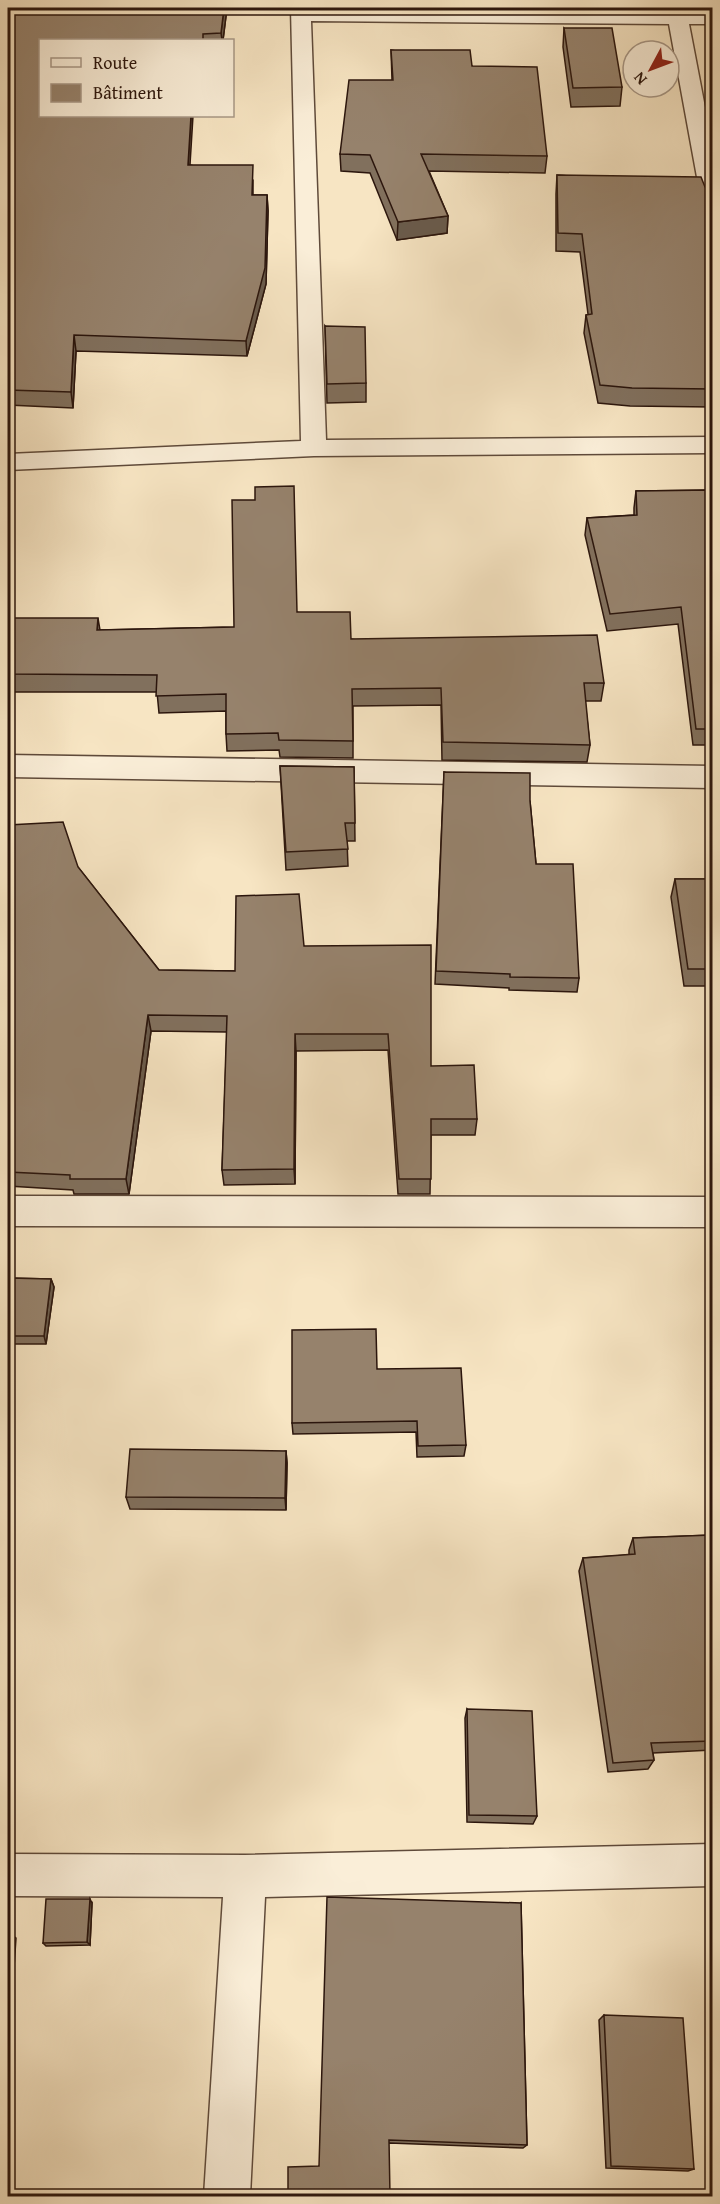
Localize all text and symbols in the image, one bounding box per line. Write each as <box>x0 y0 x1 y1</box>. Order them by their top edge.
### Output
legend <box>39 39 234 117</box>
north arrow <box>621 39 681 99</box>
text: Route <box>93 49 137 76</box>
text: N <box>627 67 652 91</box>
text: Bâtiment <box>93 79 163 106</box>

